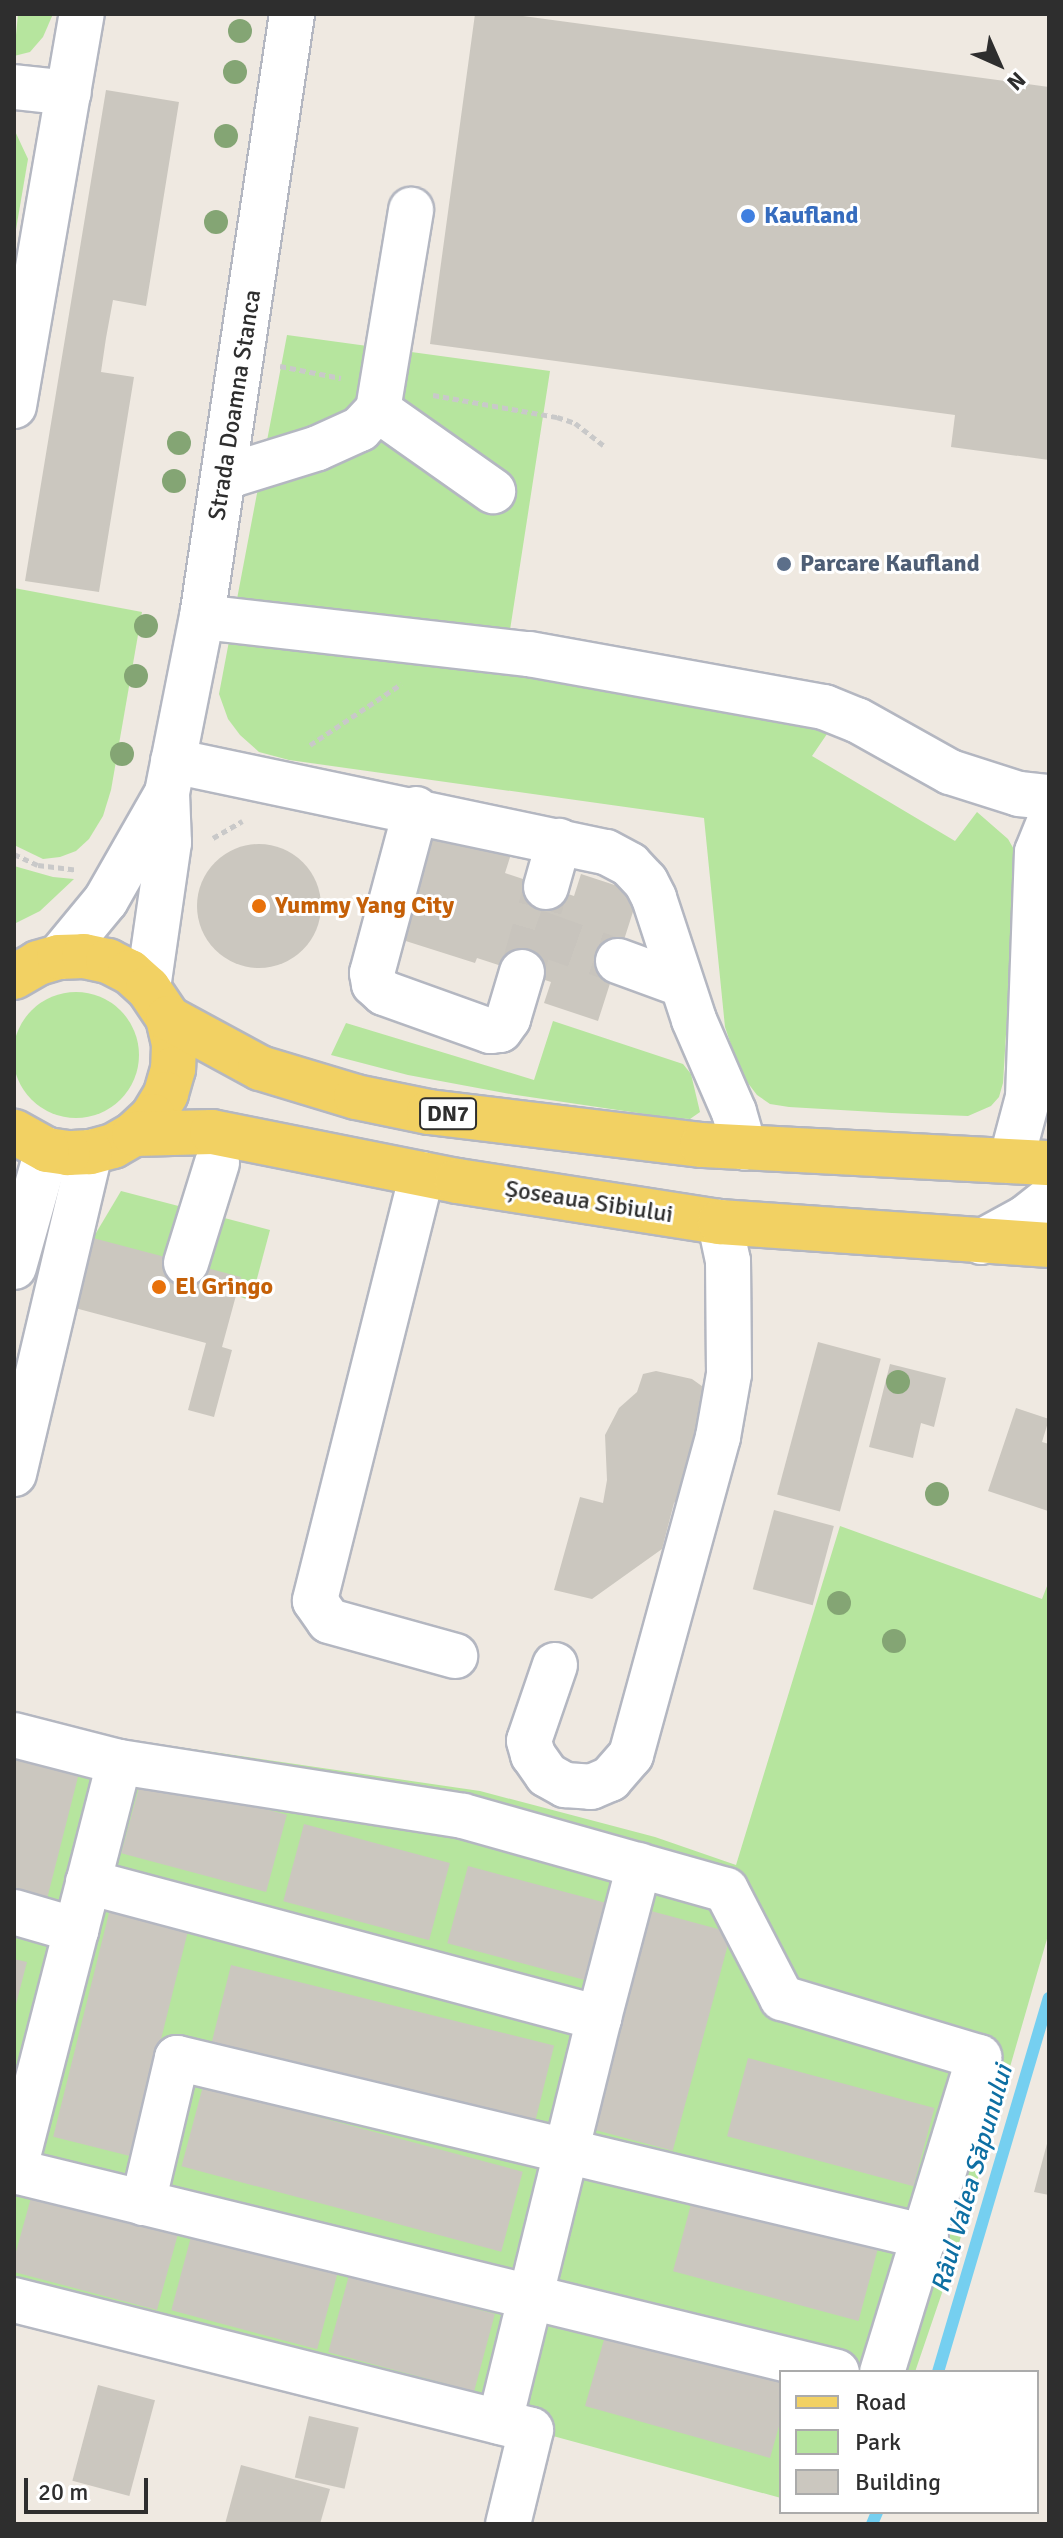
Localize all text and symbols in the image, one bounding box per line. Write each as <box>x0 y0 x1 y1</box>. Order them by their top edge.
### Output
north arrow <box>959 24 1039 104</box>
text: N <box>1001 66 1031 96</box>
place label: Kaufland <box>764 202 858 230</box>
marker: Kaufland <box>739 207 757 225</box>
street label: Strada Doamna Stanca <box>203 288 267 522</box>
place label: Parcare Kaufland <box>800 550 980 578</box>
marker: Parcare Kaufland <box>775 555 793 573</box>
place label: Yummy Yang City <box>275 892 454 920</box>
marker: Yummy Yang City <box>250 897 268 915</box>
road number: DN7 <box>418 1096 478 1132</box>
street label: Șoseaua Sibiului <box>503 1175 675 1229</box>
place label: El Gringo <box>175 1273 273 1301</box>
marker: El Gringo <box>150 1278 168 1296</box>
water label: Râul Valea Săpunului <box>926 2062 1020 2296</box>
legend <box>779 2370 1039 2514</box>
text: Road <box>855 2387 906 2417</box>
text: Park <box>855 2427 901 2457</box>
scale bar <box>28 2462 152 2512</box>
text: Building <box>855 2467 941 2497</box>
text: 20 m <box>38 2477 88 2507</box>

